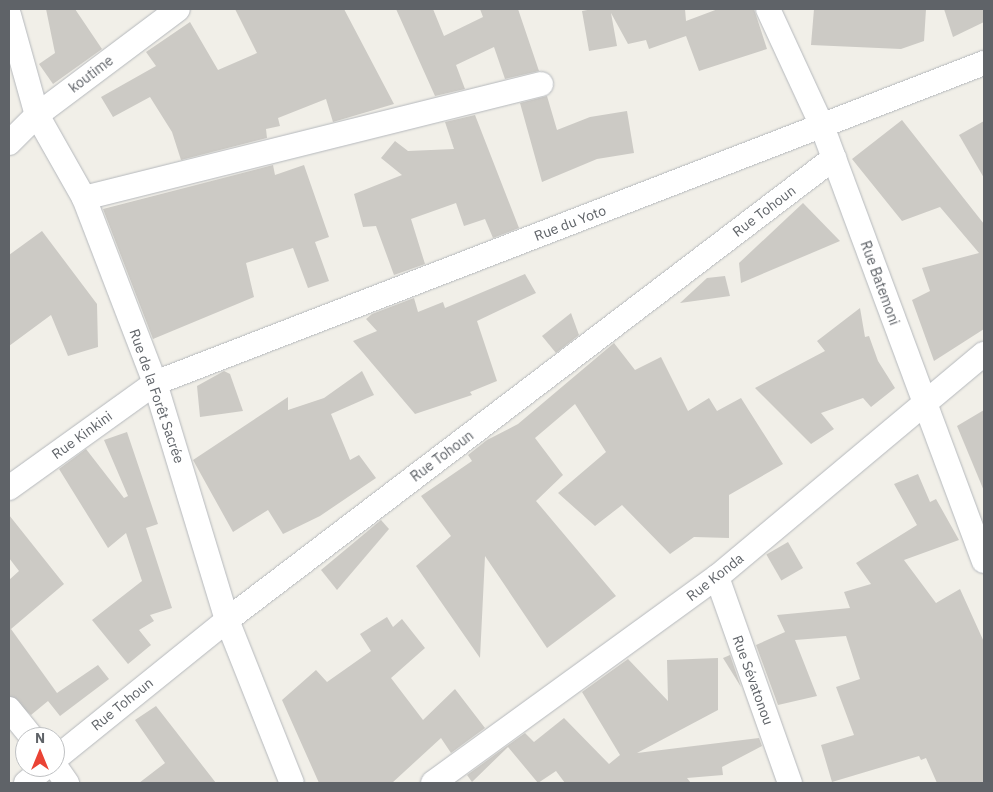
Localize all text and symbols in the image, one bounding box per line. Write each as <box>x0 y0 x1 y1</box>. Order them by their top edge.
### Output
street label: koutime <box>65 52 117 96</box>
street label: Rue Tohoun <box>729 182 799 240</box>
street label: Rue du Yoto <box>532 202 608 244</box>
street label: Rue Batemoni <box>857 239 903 327</box>
street label: Rue de la Forêt Sacrée <box>126 327 188 465</box>
street label: Rue Kinkini <box>49 407 115 463</box>
street label: Rue Tohoun <box>407 427 477 485</box>
street label: Rue Konda <box>683 550 747 604</box>
street label: Rue Sévatonou <box>729 633 777 727</box>
street label: Rue Tohoun <box>88 674 156 734</box>
north arrow <box>15 727 65 777</box>
text: N <box>35 729 45 747</box>

